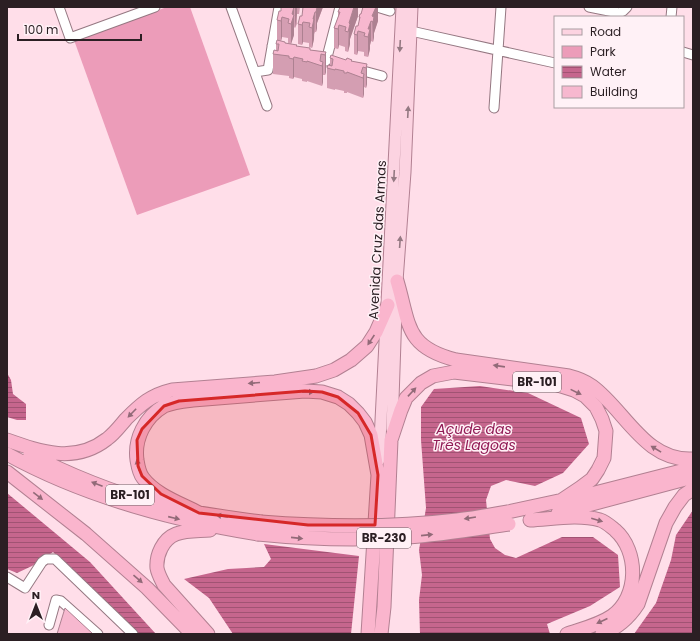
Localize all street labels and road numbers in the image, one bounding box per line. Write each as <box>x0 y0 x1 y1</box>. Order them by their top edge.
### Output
street label: Avenida Cruz das Armas <box>364 160 391 320</box>
road number: BR-101 <box>513 372 561 392</box>
road number: BR-101 <box>106 485 154 505</box>
road number: BR-230 <box>357 528 411 548</box>

